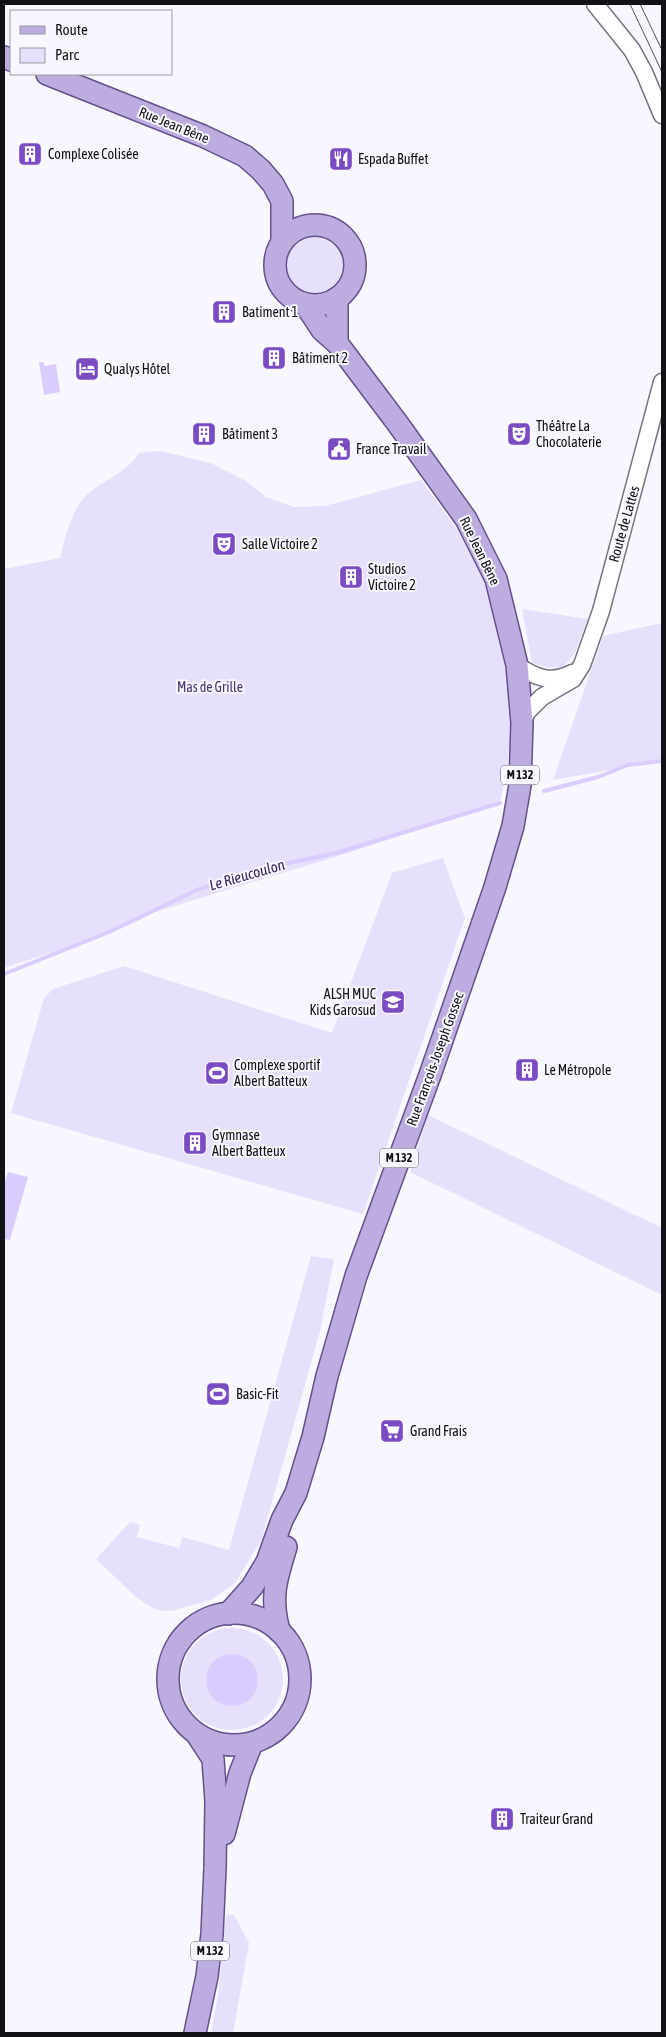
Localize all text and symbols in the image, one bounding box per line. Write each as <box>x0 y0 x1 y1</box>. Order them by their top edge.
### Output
legend <box>10 10 172 75</box>
text: Route <box>55 21 88 38</box>
text: Parc <box>55 46 79 63</box>
street label: Rue Jean Bène <box>137 104 211 146</box>
building icon: Complexe Colisée <box>17 141 43 167</box>
place label: Complexe Colisée <box>48 146 139 162</box>
restaurant icon: Espada Buffet <box>328 146 354 172</box>
place label: Espada Buffet <box>358 151 429 167</box>
building icon: Batiment 1 <box>211 299 237 325</box>
place label: Batiment 1 <box>242 304 298 320</box>
building icon: Bâtiment 2 <box>261 345 287 371</box>
place label: Bâtiment 2 <box>292 350 348 366</box>
hotel icon: Qualys Hôtel <box>74 356 100 382</box>
place label: Qualys Hôtel <box>104 361 171 377</box>
place label: Théâtre La Chocolaterie <box>536 418 602 450</box>
building icon: Bâtiment 3 <box>191 421 217 447</box>
theatre icon: Théâtre La Chocolaterie <box>506 421 532 447</box>
place label: Bâtiment 3 <box>222 426 278 442</box>
public building icon: France Travail <box>326 436 352 462</box>
place label: France Travail <box>356 441 427 457</box>
street label: Route de Lattes <box>605 484 643 564</box>
street label: Rue Jean Bène <box>457 514 503 588</box>
theatre icon: Salle Victoire 2 <box>211 531 237 557</box>
place label: Salle Victoire 2 <box>242 536 318 552</box>
place label: Studios Victoire 2 <box>368 561 416 593</box>
building icon: Studios Victoire 2 <box>338 564 364 590</box>
park label: Mas de Grille <box>177 679 243 695</box>
road number: M 132 <box>501 766 539 784</box>
water label: Le Rieucoulon <box>207 856 287 893</box>
place label: ALSH MUC Kids Garosud <box>309 986 377 1018</box>
school or university icon: ALSH MUC Kids Garosud <box>380 989 406 1015</box>
street label: Rue François-Joseph Gossec <box>403 989 467 1128</box>
place label: Complexe sportif Albert Batteux <box>234 1057 321 1089</box>
building icon: Le Métropole <box>514 1057 540 1083</box>
sports icon: Complexe sportif Albert Batteux <box>204 1060 230 1086</box>
place label: Le Métropole <box>544 1062 611 1078</box>
place label: Gymnase Albert Batteux <box>212 1127 286 1159</box>
building icon: Gymnase Albert Batteux <box>182 1130 208 1156</box>
road number: M 132 <box>380 1148 418 1168</box>
sports icon: Basic-Fit <box>205 1381 231 1407</box>
place label: Basic-Fit <box>236 1386 279 1402</box>
supermarket icon: Grand Frais <box>379 1418 405 1444</box>
place label: Grand Frais <box>410 1423 467 1439</box>
building icon: Traiteur Grand <box>489 1806 515 1832</box>
place label: Traiteur Grand <box>520 1811 593 1827</box>
road number: M 132 <box>191 1942 229 1960</box>

